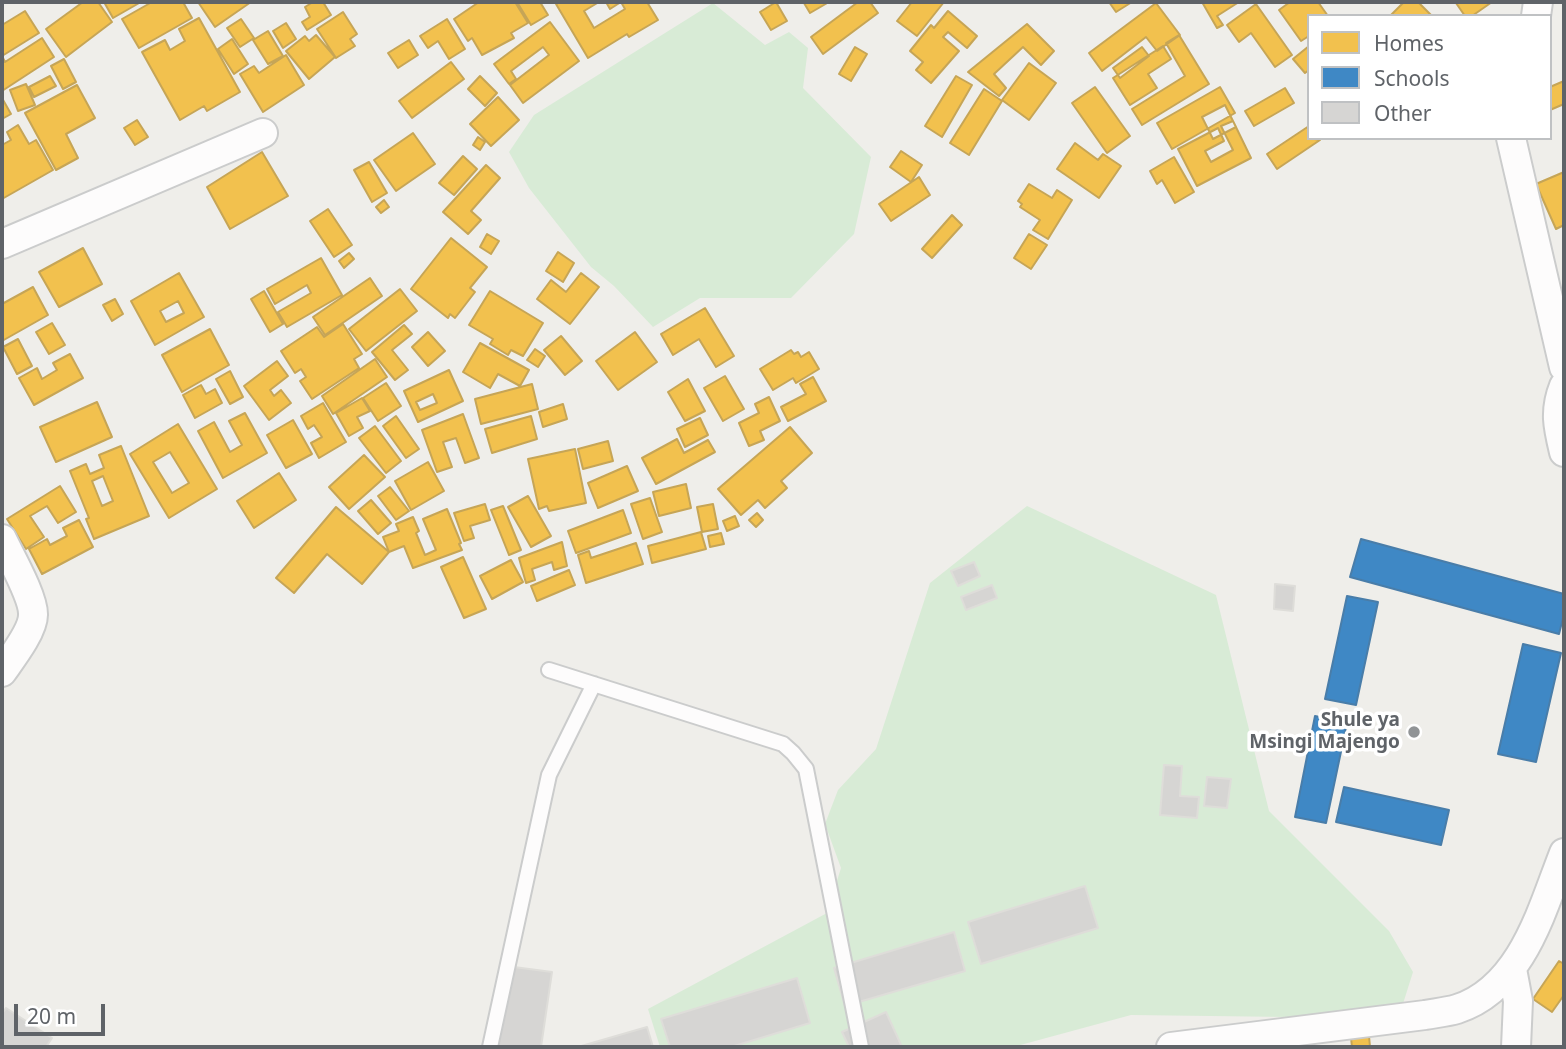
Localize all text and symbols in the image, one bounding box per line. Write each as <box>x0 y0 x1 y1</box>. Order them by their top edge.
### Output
legend <box>1307 14 1552 140</box>
text: Homes <box>1374 29 1444 57</box>
text: Schools <box>1374 64 1449 92</box>
text: Other <box>1374 99 1431 127</box>
place label: Shule ya Msingi Majengo <box>1249 710 1400 754</box>
marker: Shule ya Msingi Majengo <box>1406 724 1422 740</box>
scale bar <box>18 990 108 1034</box>
text: 20 m <box>27 1002 76 1030</box>

